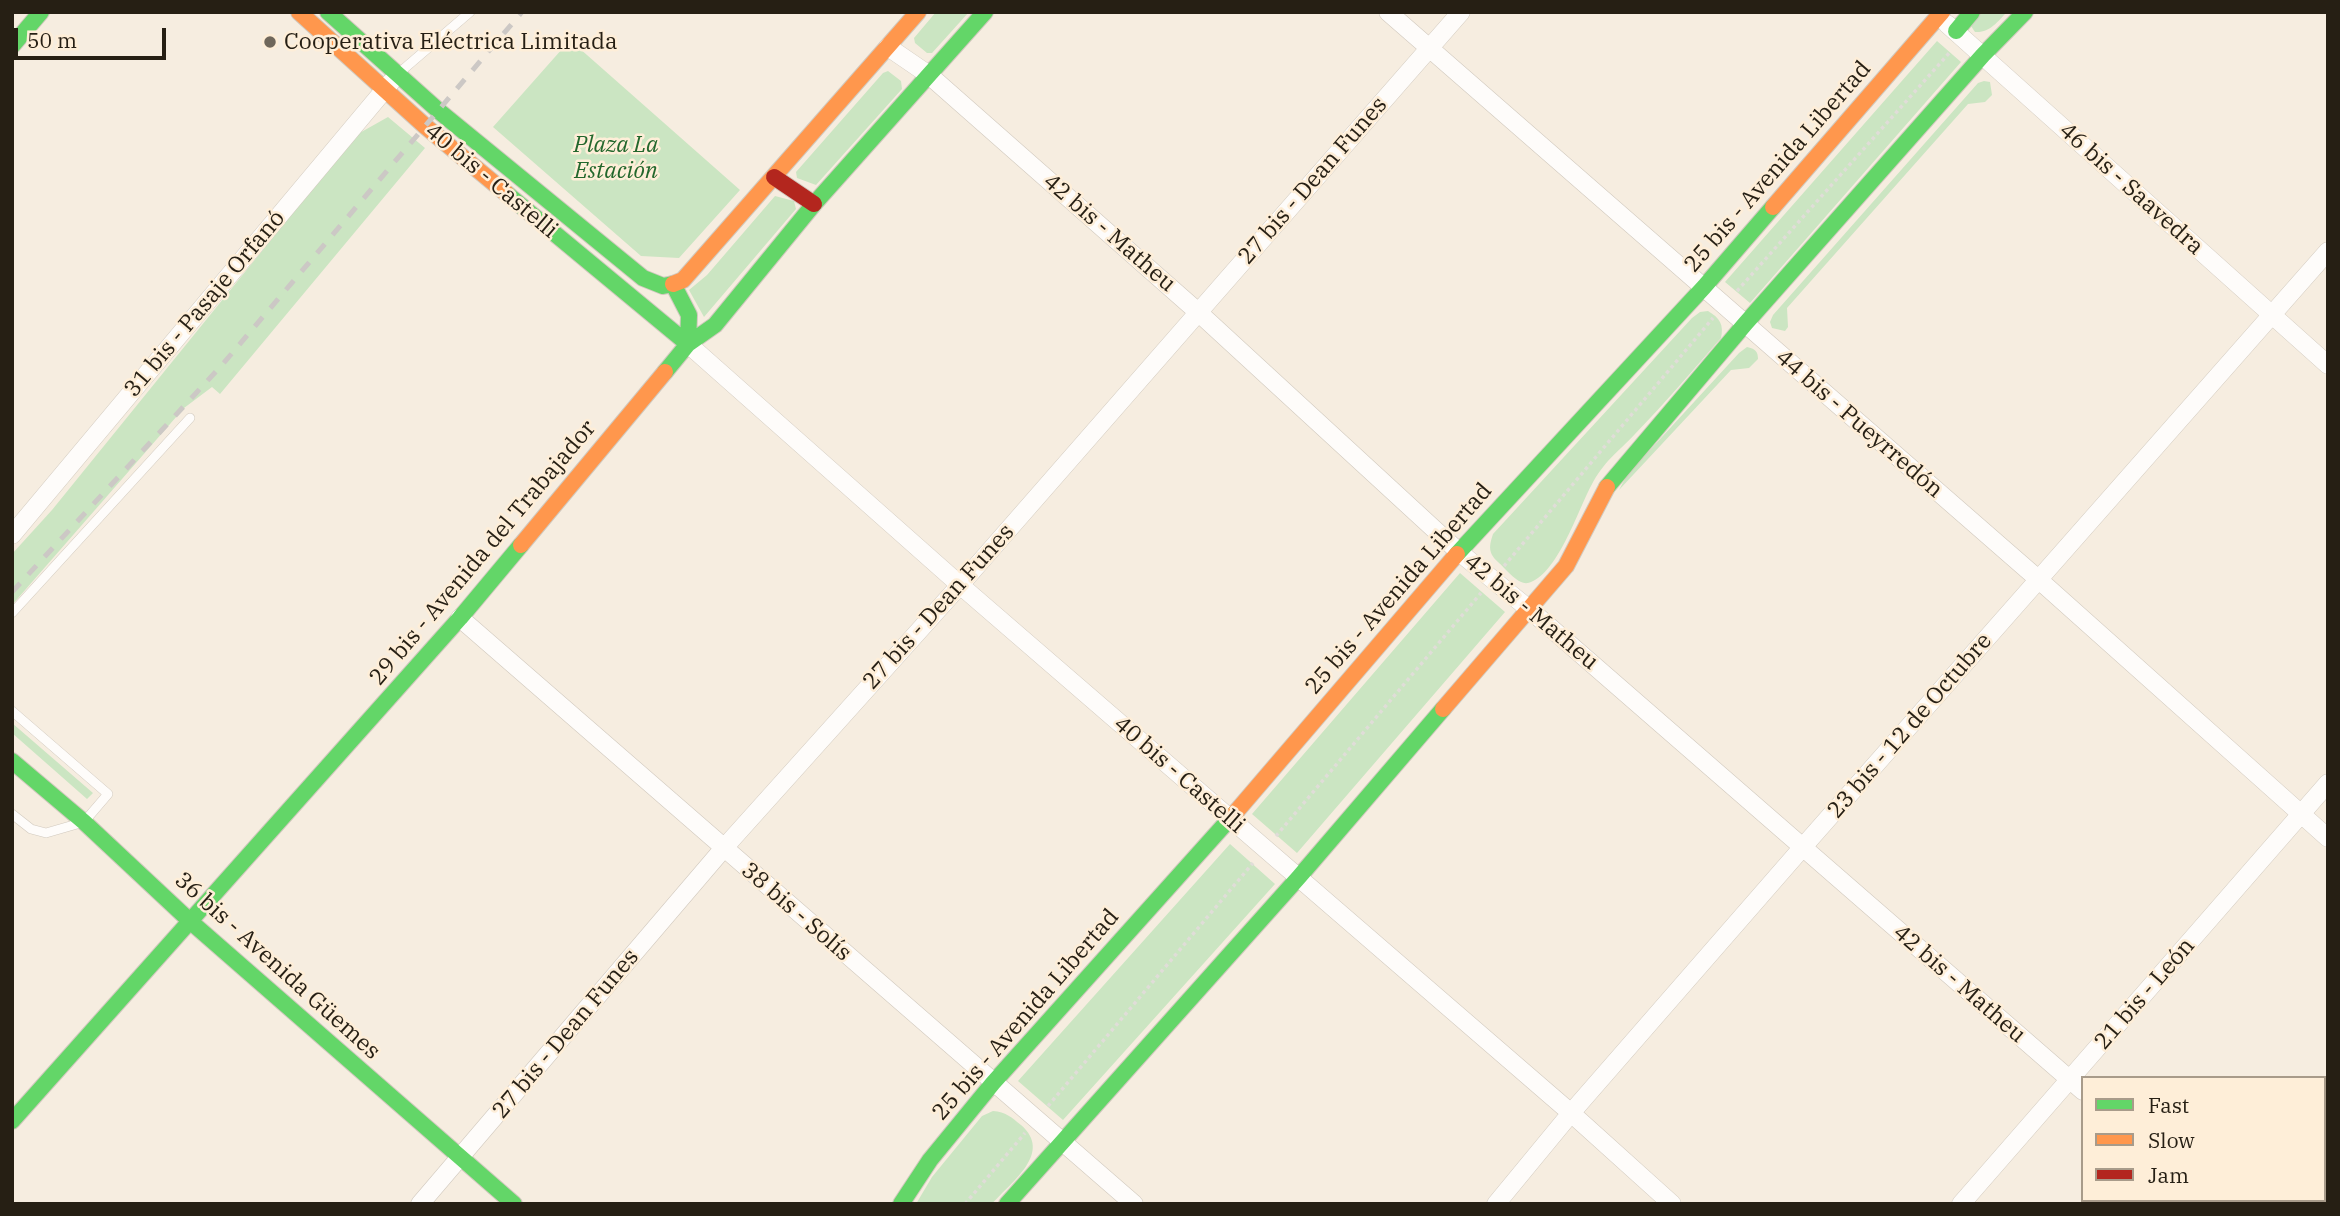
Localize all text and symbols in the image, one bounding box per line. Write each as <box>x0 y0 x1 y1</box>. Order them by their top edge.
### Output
scale bar <box>18 14 170 58</box>
text: 50 m <box>27 26 77 54</box>
place label: Cooperativa Eléctrica Limitada <box>284 28 618 56</box>
marker: Cooperativa Eléctrica Limitada <box>262 34 278 50</box>
street label: 25 bis - Avenida Libertad <box>1679 56 1877 278</box>
street label: 27 bis - Dean Funes <box>1233 92 1393 270</box>
street label: 46 bis - Saavedra <box>2053 117 2209 261</box>
street label: 40 bis - Castelli <box>419 118 563 244</box>
park label: Plaza La Estación <box>574 131 658 185</box>
street label: 42 bis - Matheu <box>1037 168 1181 298</box>
street label: 31 bis - Pasaje Orfanó <box>119 205 291 403</box>
street label: 44 bis - Pueyrredón <box>1770 344 1948 504</box>
street label: 29 bis - Avenida del Trabajador <box>364 415 602 691</box>
street label: 25 bis - Avenida Libertad <box>1300 478 1498 700</box>
street label: 27 bis - Dean Funes <box>858 519 1020 695</box>
street label: 42 bis - Matheu <box>1458 548 1604 676</box>
street label: 23 bis - 12 de Octubre <box>1822 628 1998 824</box>
street label: 40 bis - Castelli <box>1108 711 1250 839</box>
street label: 38 bis - Solís <box>735 857 857 967</box>
street label: 36 bis - Avenida Güemes <box>169 866 385 1066</box>
street label: 25 bis - Avenida Libertad <box>927 904 1125 1126</box>
street label: 42 bis - Matheu <box>1887 919 2031 1049</box>
street label: 21 bis - León <box>2089 933 2201 1055</box>
street label: 27 bis - Dean Funes <box>487 944 645 1124</box>
legend <box>2081 1076 2326 1202</box>
text: Fast <box>2148 1091 2189 1119</box>
text: Slow <box>2148 1126 2195 1154</box>
text: Jam <box>2148 1161 2189 1189</box>

